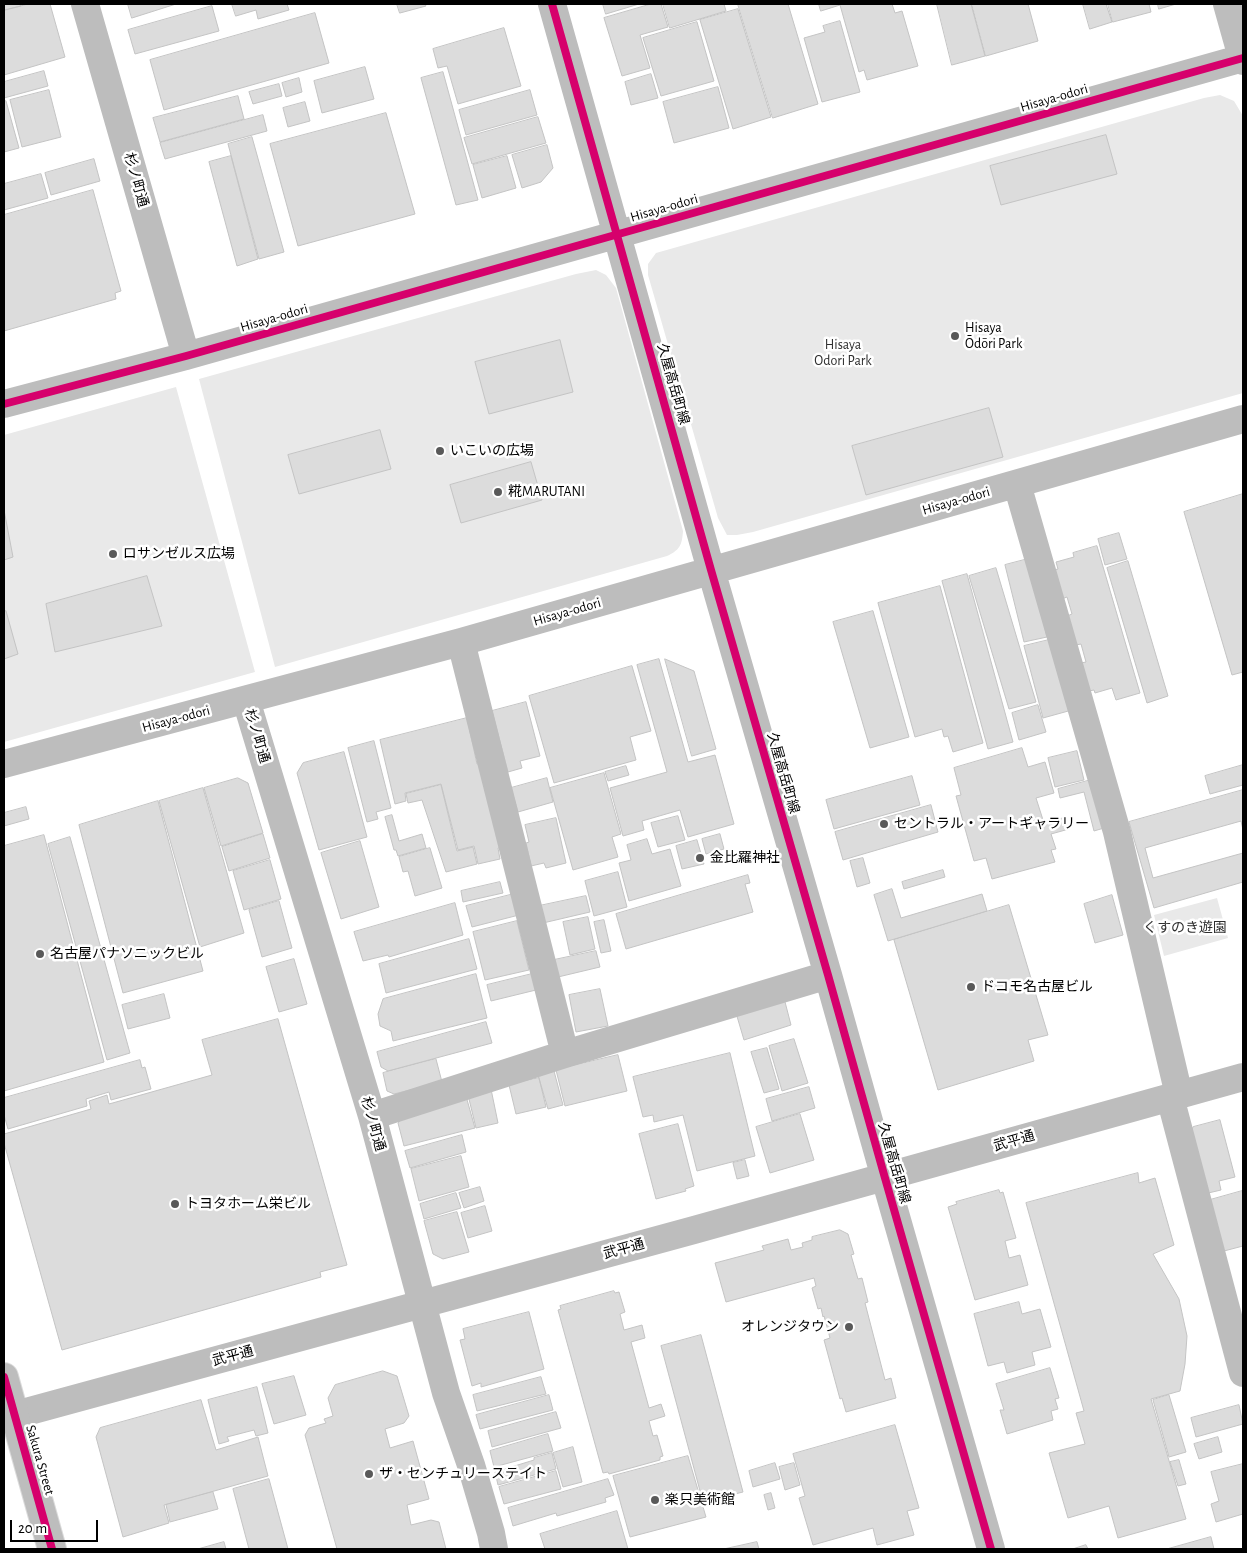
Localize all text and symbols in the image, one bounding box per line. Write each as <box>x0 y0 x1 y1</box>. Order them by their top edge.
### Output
street label: Hisaya-odori <box>1018 80 1090 116</box>
street label: 杉ノ町通 <box>120 151 152 209</box>
street label: Hisaya-odori <box>628 190 700 226</box>
street label: Hisaya-odori <box>238 300 310 336</box>
place label: Hisaya Ōdōri Park <box>965 320 1022 352</box>
marker: Hisaya Ōdōri Park <box>949 330 961 342</box>
park label: Hisaya Odori Park <box>814 337 872 370</box>
street label: 久屋高岳町線 <box>653 341 693 427</box>
place label: いこいの広場 <box>450 443 534 459</box>
marker: いこいの広場 <box>434 445 446 457</box>
street label: Hisaya-odori <box>920 483 992 519</box>
place label: 糀MARUTANI <box>508 484 585 500</box>
marker: 糀MARUTANI <box>492 486 504 498</box>
place label: ロサンゼルス広場 <box>123 546 235 562</box>
marker: ロサンゼルス広場 <box>107 548 119 560</box>
street label: Hisaya-odori <box>531 594 603 630</box>
street label: Hisaya-odori <box>140 702 212 736</box>
street label: 杉ノ町通 <box>241 707 273 765</box>
street label: 久屋高岳町線 <box>763 730 803 816</box>
place label: セントラル・アートギャラリー <box>894 816 1089 832</box>
marker: セントラル・アートギャラリー <box>878 818 890 830</box>
place label: 金比羅神社 <box>710 850 780 866</box>
marker: 金比羅神社 <box>694 852 706 864</box>
park label: くすのき遊園 <box>1143 920 1227 936</box>
place label: 名古屋パナソニックビル <box>50 946 204 962</box>
marker: 名古屋パナソニックビル <box>34 948 46 960</box>
place label: ドコモ名古屋ビル <box>981 979 1093 995</box>
marker: ドコモ名古屋ビル <box>965 981 977 993</box>
street label: 杉ノ町通 <box>357 1095 389 1153</box>
street label: 久屋高岳町線 <box>874 1120 914 1206</box>
street label: 武平通 <box>991 1127 1037 1155</box>
place label: トヨタホーム栄ビル <box>185 1196 311 1212</box>
marker: トヨタホーム栄ビル <box>169 1198 181 1210</box>
street label: 武平通 <box>602 1235 646 1263</box>
place label: オレンジタウン <box>741 1319 839 1335</box>
marker: オレンジタウン <box>843 1321 855 1333</box>
street label: 武平通 <box>211 1342 255 1370</box>
street label: Sakura Street <box>22 1423 58 1497</box>
place label: ザ・センチュリーステイト <box>379 1466 547 1482</box>
marker: ザ・センチュリーステイト <box>363 1468 375 1480</box>
place label: 楽只美術館 <box>665 1492 735 1508</box>
marker: 楽只美術館 <box>649 1494 661 1506</box>
scale bar <box>12 1510 100 1542</box>
text: 20 m <box>18 1521 47 1536</box>

